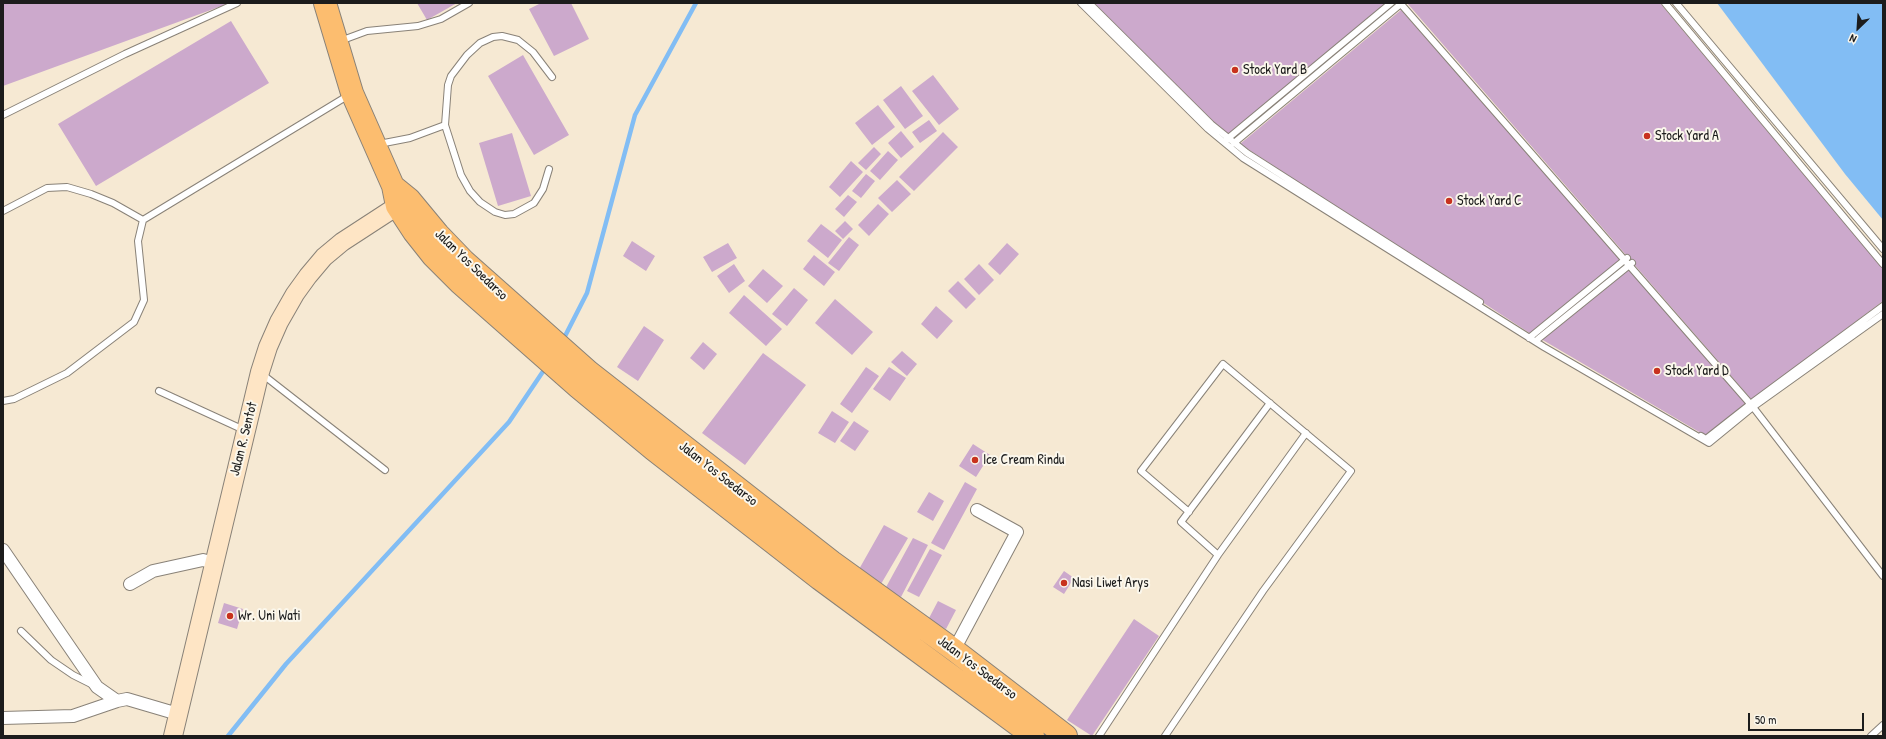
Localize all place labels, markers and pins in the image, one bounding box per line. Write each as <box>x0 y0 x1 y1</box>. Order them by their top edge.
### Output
place label: Stock Yard B <box>1243 62 1307 78</box>
marker: Stock Yard B <box>1230 65 1240 75</box>
place label: Stock Yard A <box>1655 128 1719 144</box>
marker: Stock Yard A <box>1642 131 1652 141</box>
place label: Stock Yard C <box>1457 193 1522 209</box>
marker: Stock Yard C <box>1444 196 1454 206</box>
place label: Stock Yard D <box>1665 363 1729 379</box>
marker: Stock Yard D <box>1652 366 1662 376</box>
place label: Ice Cream Rindu <box>983 452 1064 468</box>
marker: Ice Cream Rindu <box>970 455 980 465</box>
place label: Nasi Liwet Arys <box>1072 575 1149 591</box>
marker: Nasi Liwet Arys <box>1059 578 1069 588</box>
place label: Wr. Uni Wati <box>238 608 301 624</box>
marker: Wr. Uni Wati <box>225 611 235 621</box>

